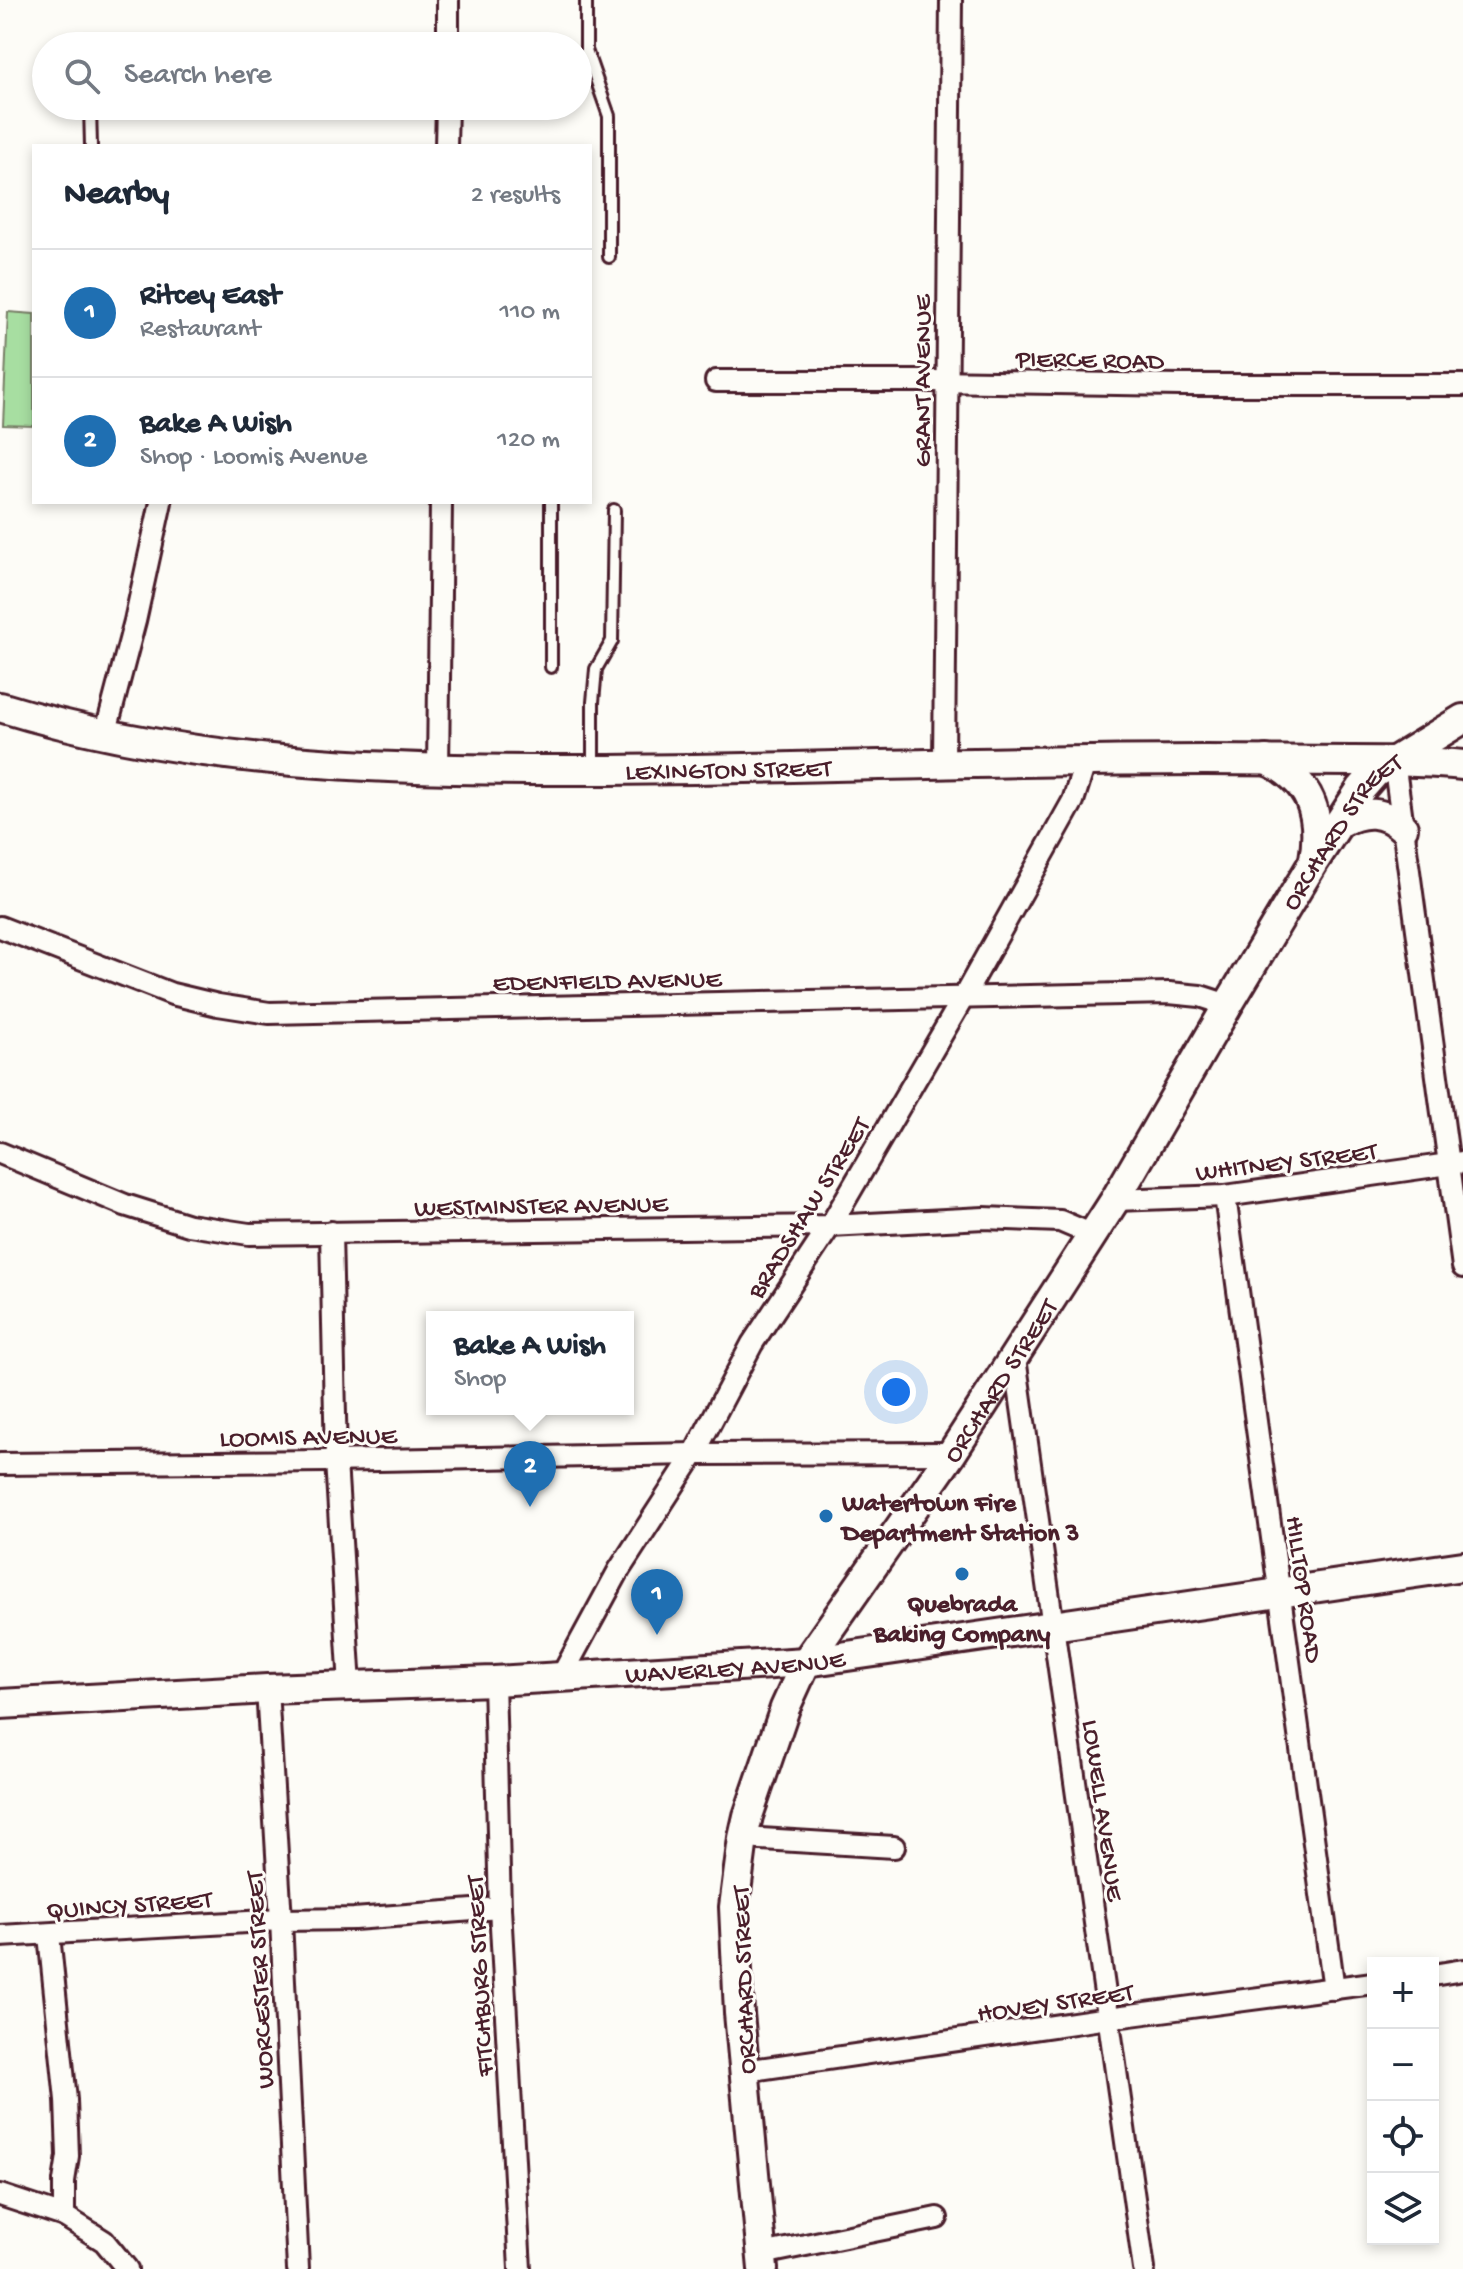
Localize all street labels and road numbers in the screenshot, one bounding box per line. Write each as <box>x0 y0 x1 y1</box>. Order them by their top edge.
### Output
street label: GRANT AVENUE <box>910 294 941 467</box>
street label: PIERCE ROAD <box>1014 346 1164 379</box>
street label: ORCHARD STREET <box>1277 749 1410 917</box>
street label: LEXINGTON STREET <box>625 755 833 790</box>
street label: EDENFIELD AVENUE <box>492 966 723 1001</box>
street label: BRADSHAW STREET <box>742 1112 880 1307</box>
street label: WHITNEY STREET <box>1194 1138 1380 1191</box>
street label: WESTMINSTER AVENUE <box>414 1191 669 1226</box>
street label: ORCHARD STREET <box>939 1294 1067 1470</box>
street label: LOOMIS AVENUE <box>219 1422 398 1457</box>
street label: HILLTOP ROAD <box>1276 1514 1327 1665</box>
street label: WAVERLEY AVENUE <box>625 1645 848 1693</box>
street label: LOWELL AVENUE <box>1072 1718 1129 1904</box>
street label: WORCESTER STREET <box>241 1869 284 2089</box>
street label: FITCHBURG STREET <box>462 1874 503 2078</box>
street label: ORCHARD STREET <box>728 1884 765 2075</box>
street label: QUINCY STREET <box>45 1886 214 1929</box>
street label: HOVEY STREET <box>976 1979 1137 2032</box>

